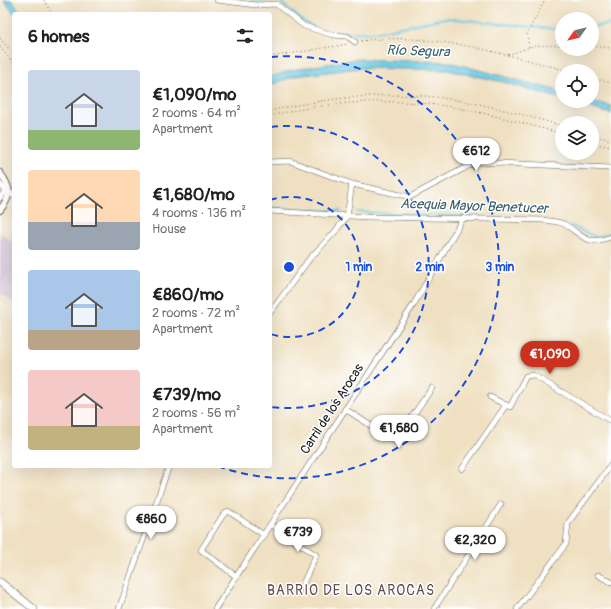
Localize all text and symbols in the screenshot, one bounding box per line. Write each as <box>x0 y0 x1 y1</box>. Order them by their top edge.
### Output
north arrow <box>555 12 599 56</box>
map controls <box>555 12 599 160</box>
icon: filters <box>234 25 256 47</box>
text: 6 homes <box>28 26 89 47</box>
water label: Río Segura <box>386 41 451 61</box>
button: locate <box>555 64 599 108</box>
text: €1,090/mo <box>152 84 237 105</box>
icon: home <box>60 86 108 134</box>
text: 2 rooms · 64 m² <box>152 105 241 121</box>
button: layers <box>555 116 599 160</box>
text: Apartment <box>152 121 213 137</box>
pin: €612 <box>452 138 500 172</box>
text: €612 <box>462 143 490 159</box>
text: €1,680/mo <box>152 184 235 205</box>
icon: home <box>60 186 108 234</box>
water label: Acequia Mayor Benetucer <box>400 195 550 217</box>
text: 4 rooms · 136 m² <box>152 205 246 221</box>
text: House <box>152 221 186 237</box>
centre of rings <box>282 260 296 274</box>
text: 1 min <box>346 260 373 275</box>
text: 2 min <box>416 260 445 275</box>
text: 3 min <box>486 260 515 275</box>
text: €860/mo <box>152 284 224 305</box>
icon: home <box>60 286 108 334</box>
text: 2 rooms · 72 m² <box>152 305 240 321</box>
text: Apartment <box>152 321 213 337</box>
pin: €1,090 <box>517 341 583 375</box>
text: €1,090 <box>529 346 571 362</box>
street label: Carril de los Arocas <box>297 361 367 457</box>
text: €739/mo <box>152 384 221 405</box>
icon: home <box>60 386 108 434</box>
text: 2 rooms · 56 m² <box>152 405 240 421</box>
pin: €1,680 <box>366 415 432 449</box>
text: €1,680 <box>379 420 419 436</box>
text: Apartment <box>152 421 213 437</box>
pin: €860 <box>127 506 175 540</box>
text: €860 <box>135 511 167 527</box>
pin: €739 <box>274 519 322 553</box>
text: €739 <box>283 524 313 540</box>
pin: €2,320 <box>442 527 508 561</box>
text: €2,320 <box>454 532 496 548</box>
district label: BARRIO DE LOS AROCAS <box>267 582 435 599</box>

